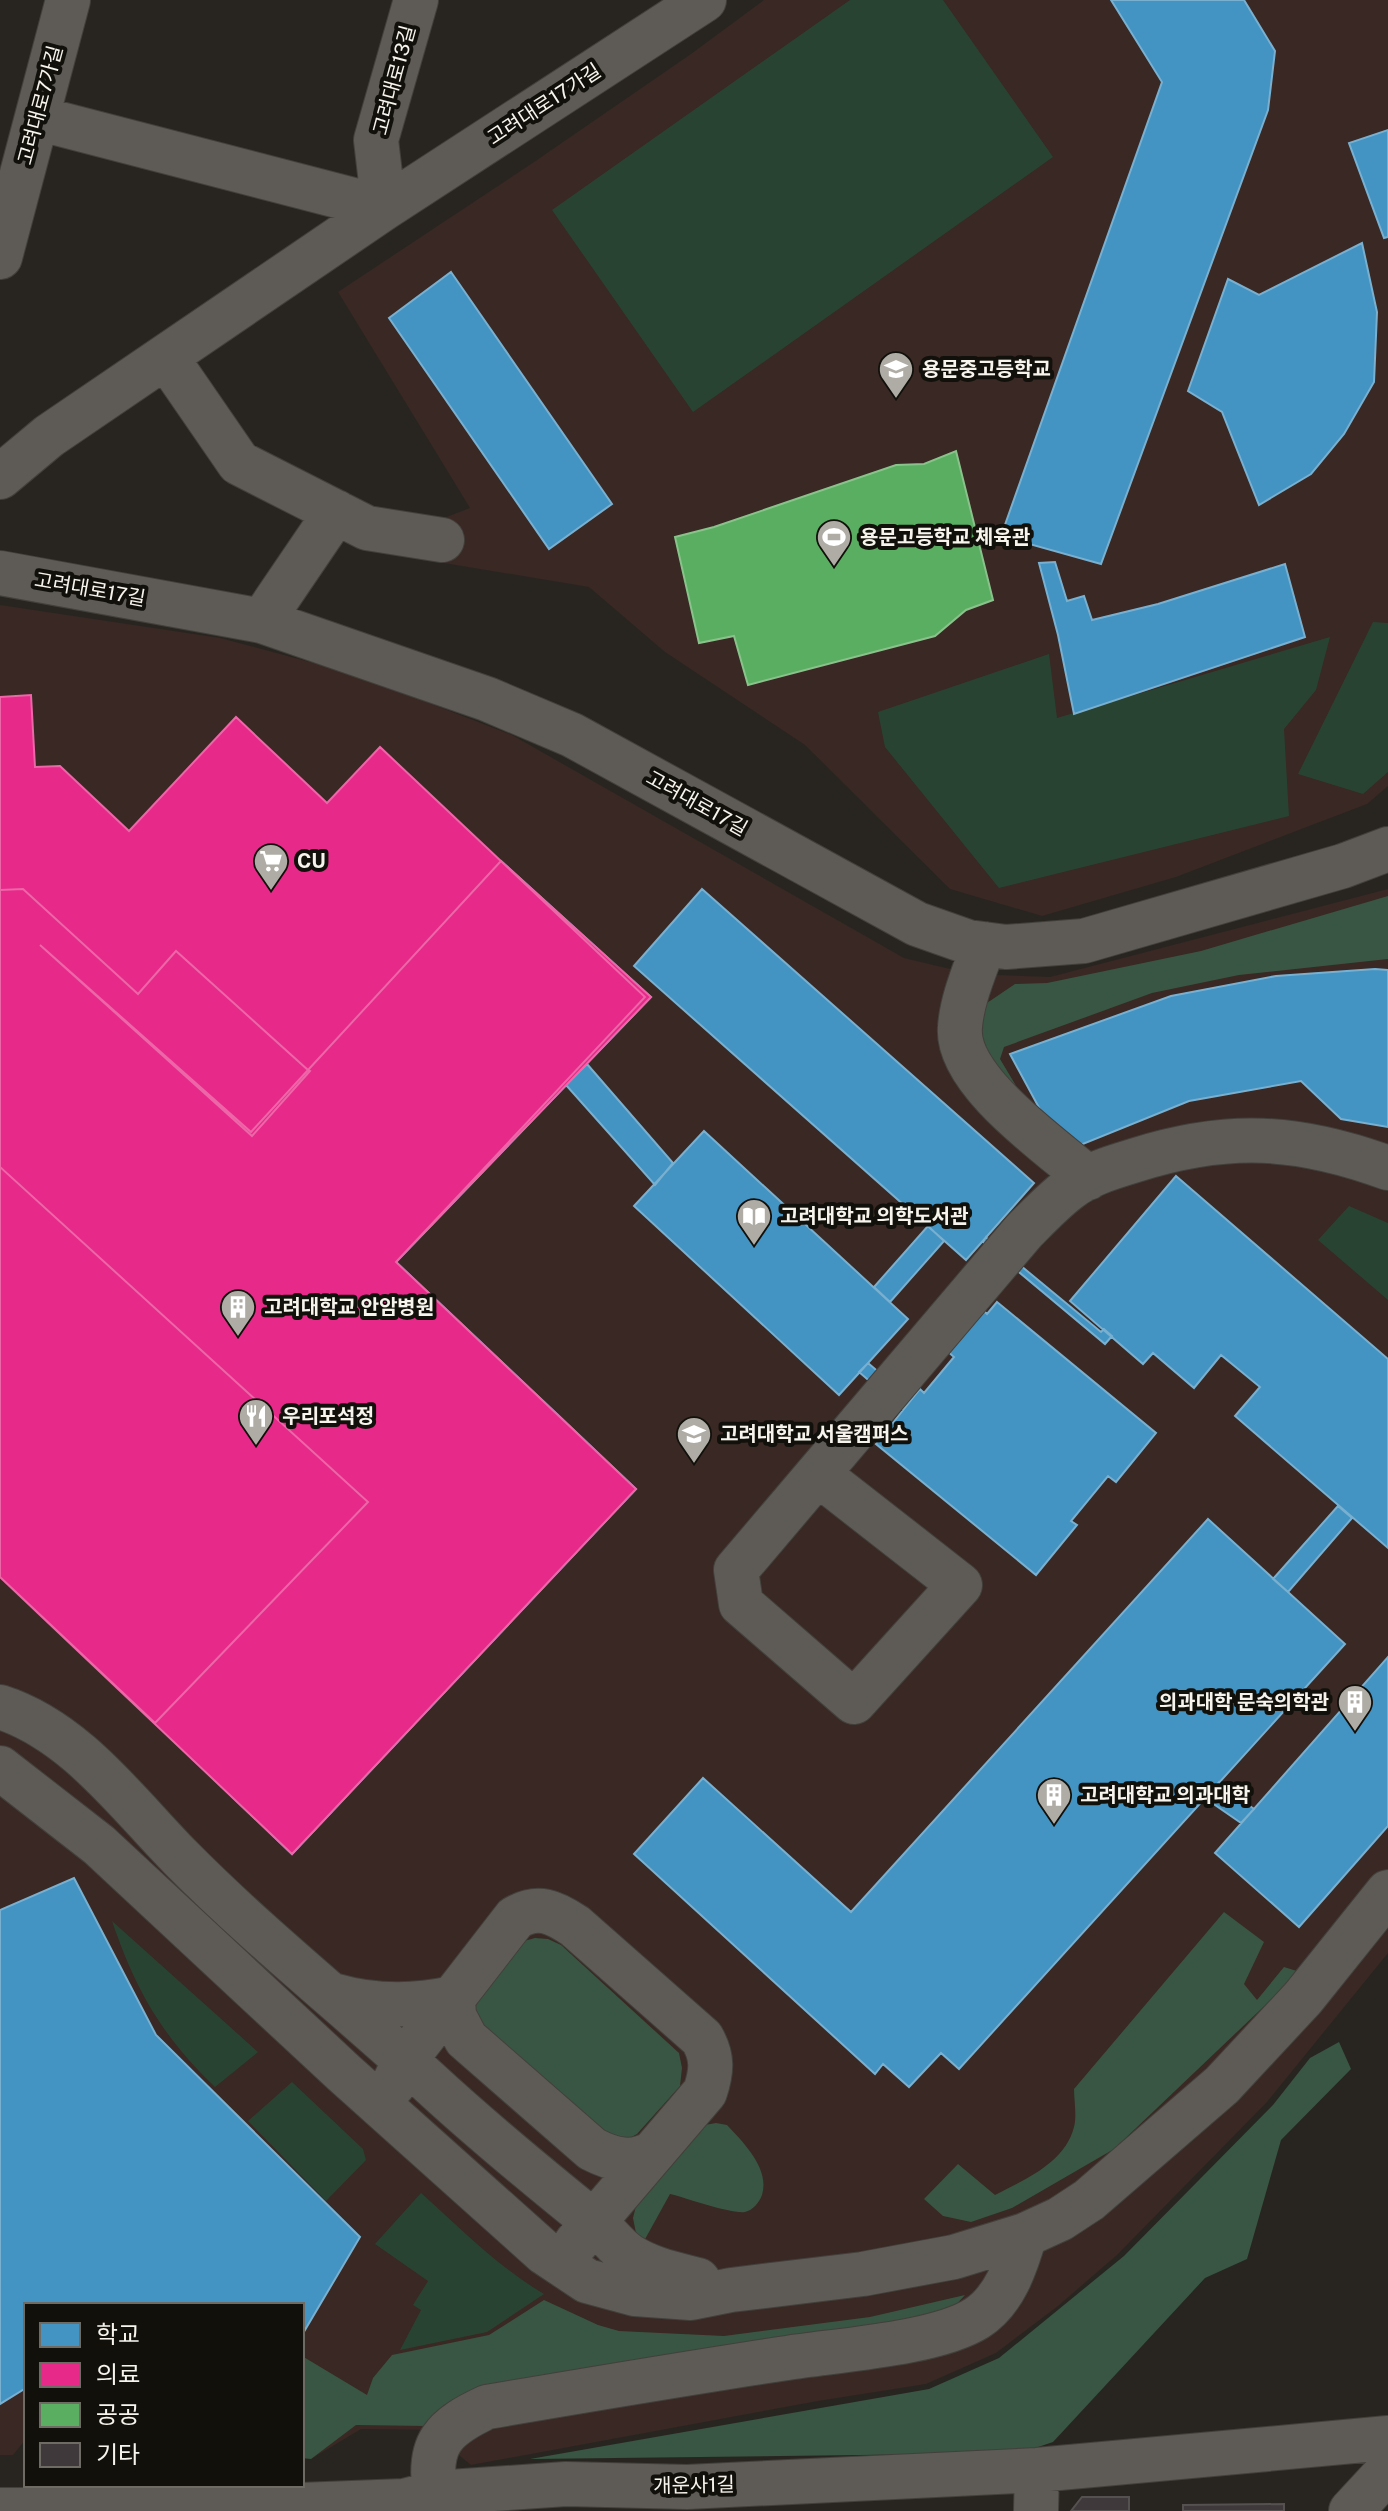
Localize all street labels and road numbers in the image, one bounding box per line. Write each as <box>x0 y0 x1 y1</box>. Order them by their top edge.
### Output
street label: 고려대로13길 <box>368 22 420 138</box>
street label: 고려대로7가길 <box>13 43 67 167</box>
street label: 고려대로17가길 <box>483 58 605 150</box>
street label: 고려대로17길 <box>33 567 147 611</box>
street label: 고려대로17길 <box>642 765 752 841</box>
street label: 개운사1길 <box>653 2472 735 2498</box>

